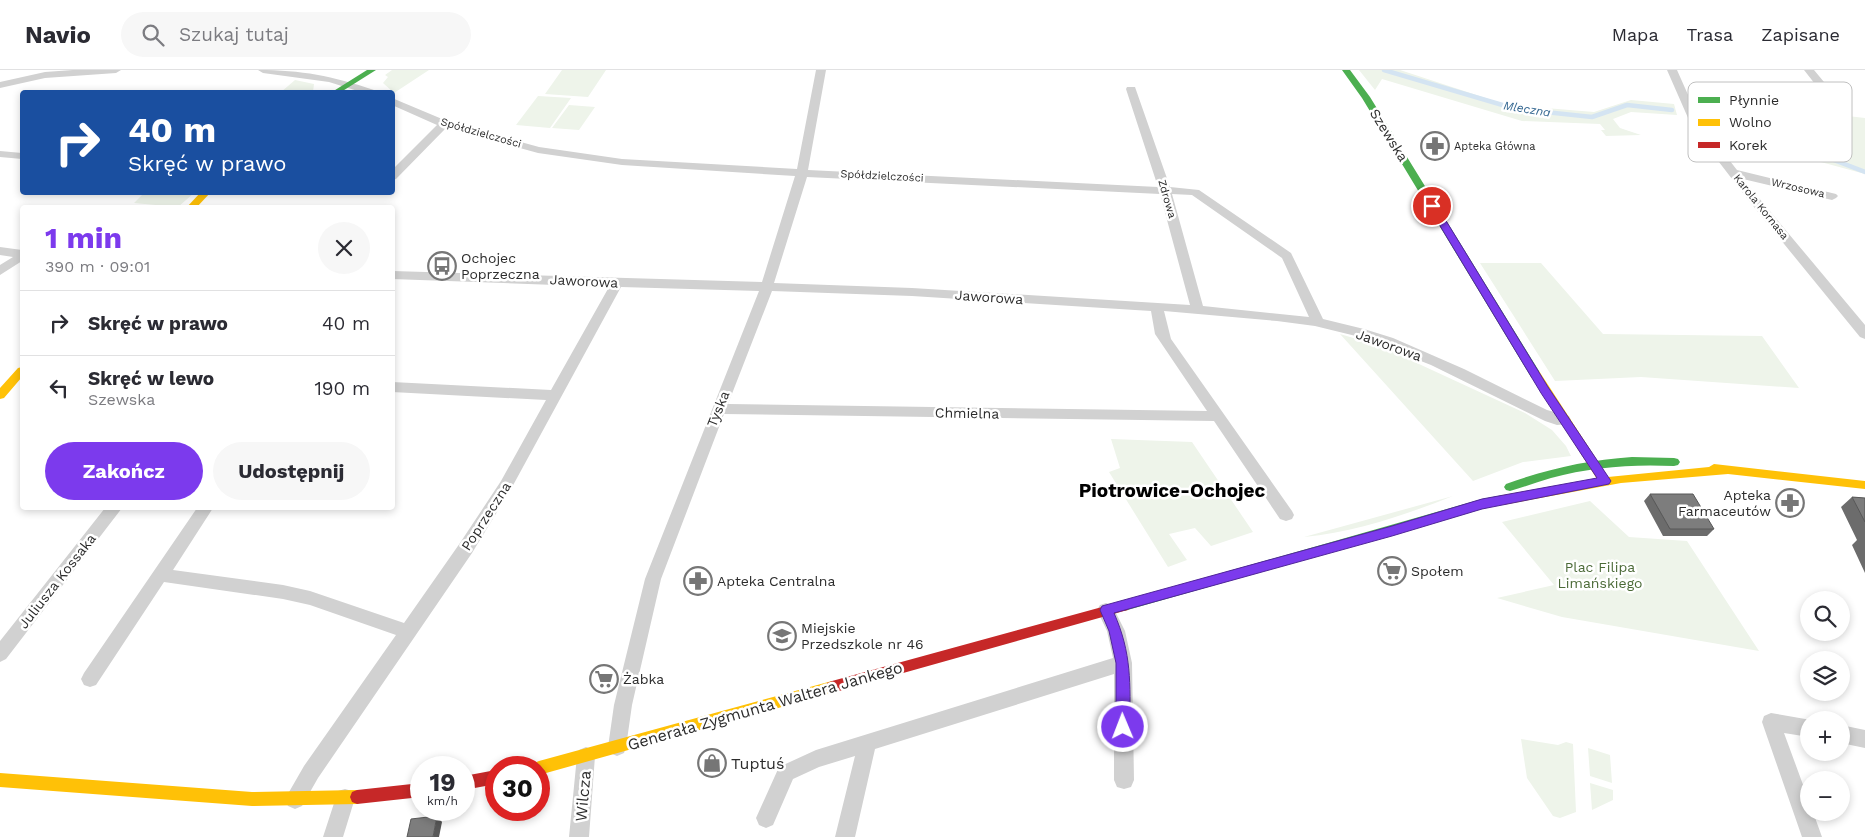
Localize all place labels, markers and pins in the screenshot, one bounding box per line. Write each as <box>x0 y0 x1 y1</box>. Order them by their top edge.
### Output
pharmacy icon: Apteka Główna <box>1420 131 1450 161</box>
place label: Apteka Główna <box>1454 140 1536 153</box>
pin <box>1411 185 1453 227</box>
place label: Ochojec Poprzeczna <box>461 250 540 282</box>
bus stop icon: Ochojec Poprzeczna <box>427 251 457 281</box>
place label: Apteka Farmaceutów <box>1678 487 1771 519</box>
pharmacy icon: Apteka Farmaceutów <box>1775 488 1805 518</box>
supermarket icon: Społem <box>1377 556 1407 586</box>
place label: Społem <box>1411 563 1464 579</box>
pharmacy icon: Apteka Centralna <box>683 566 713 596</box>
place label: Apteka Centralna <box>717 573 836 589</box>
place label: Miejskie Przedszkole nr 46 <box>801 620 923 652</box>
school or university icon: Miejskie Przedszkole nr 46 <box>767 621 797 651</box>
supermarket icon: Żabka <box>589 664 619 694</box>
place label: Żabka <box>623 671 664 687</box>
shop icon: Tuptuś <box>697 748 727 778</box>
place label: Tuptuś <box>731 754 784 773</box>

